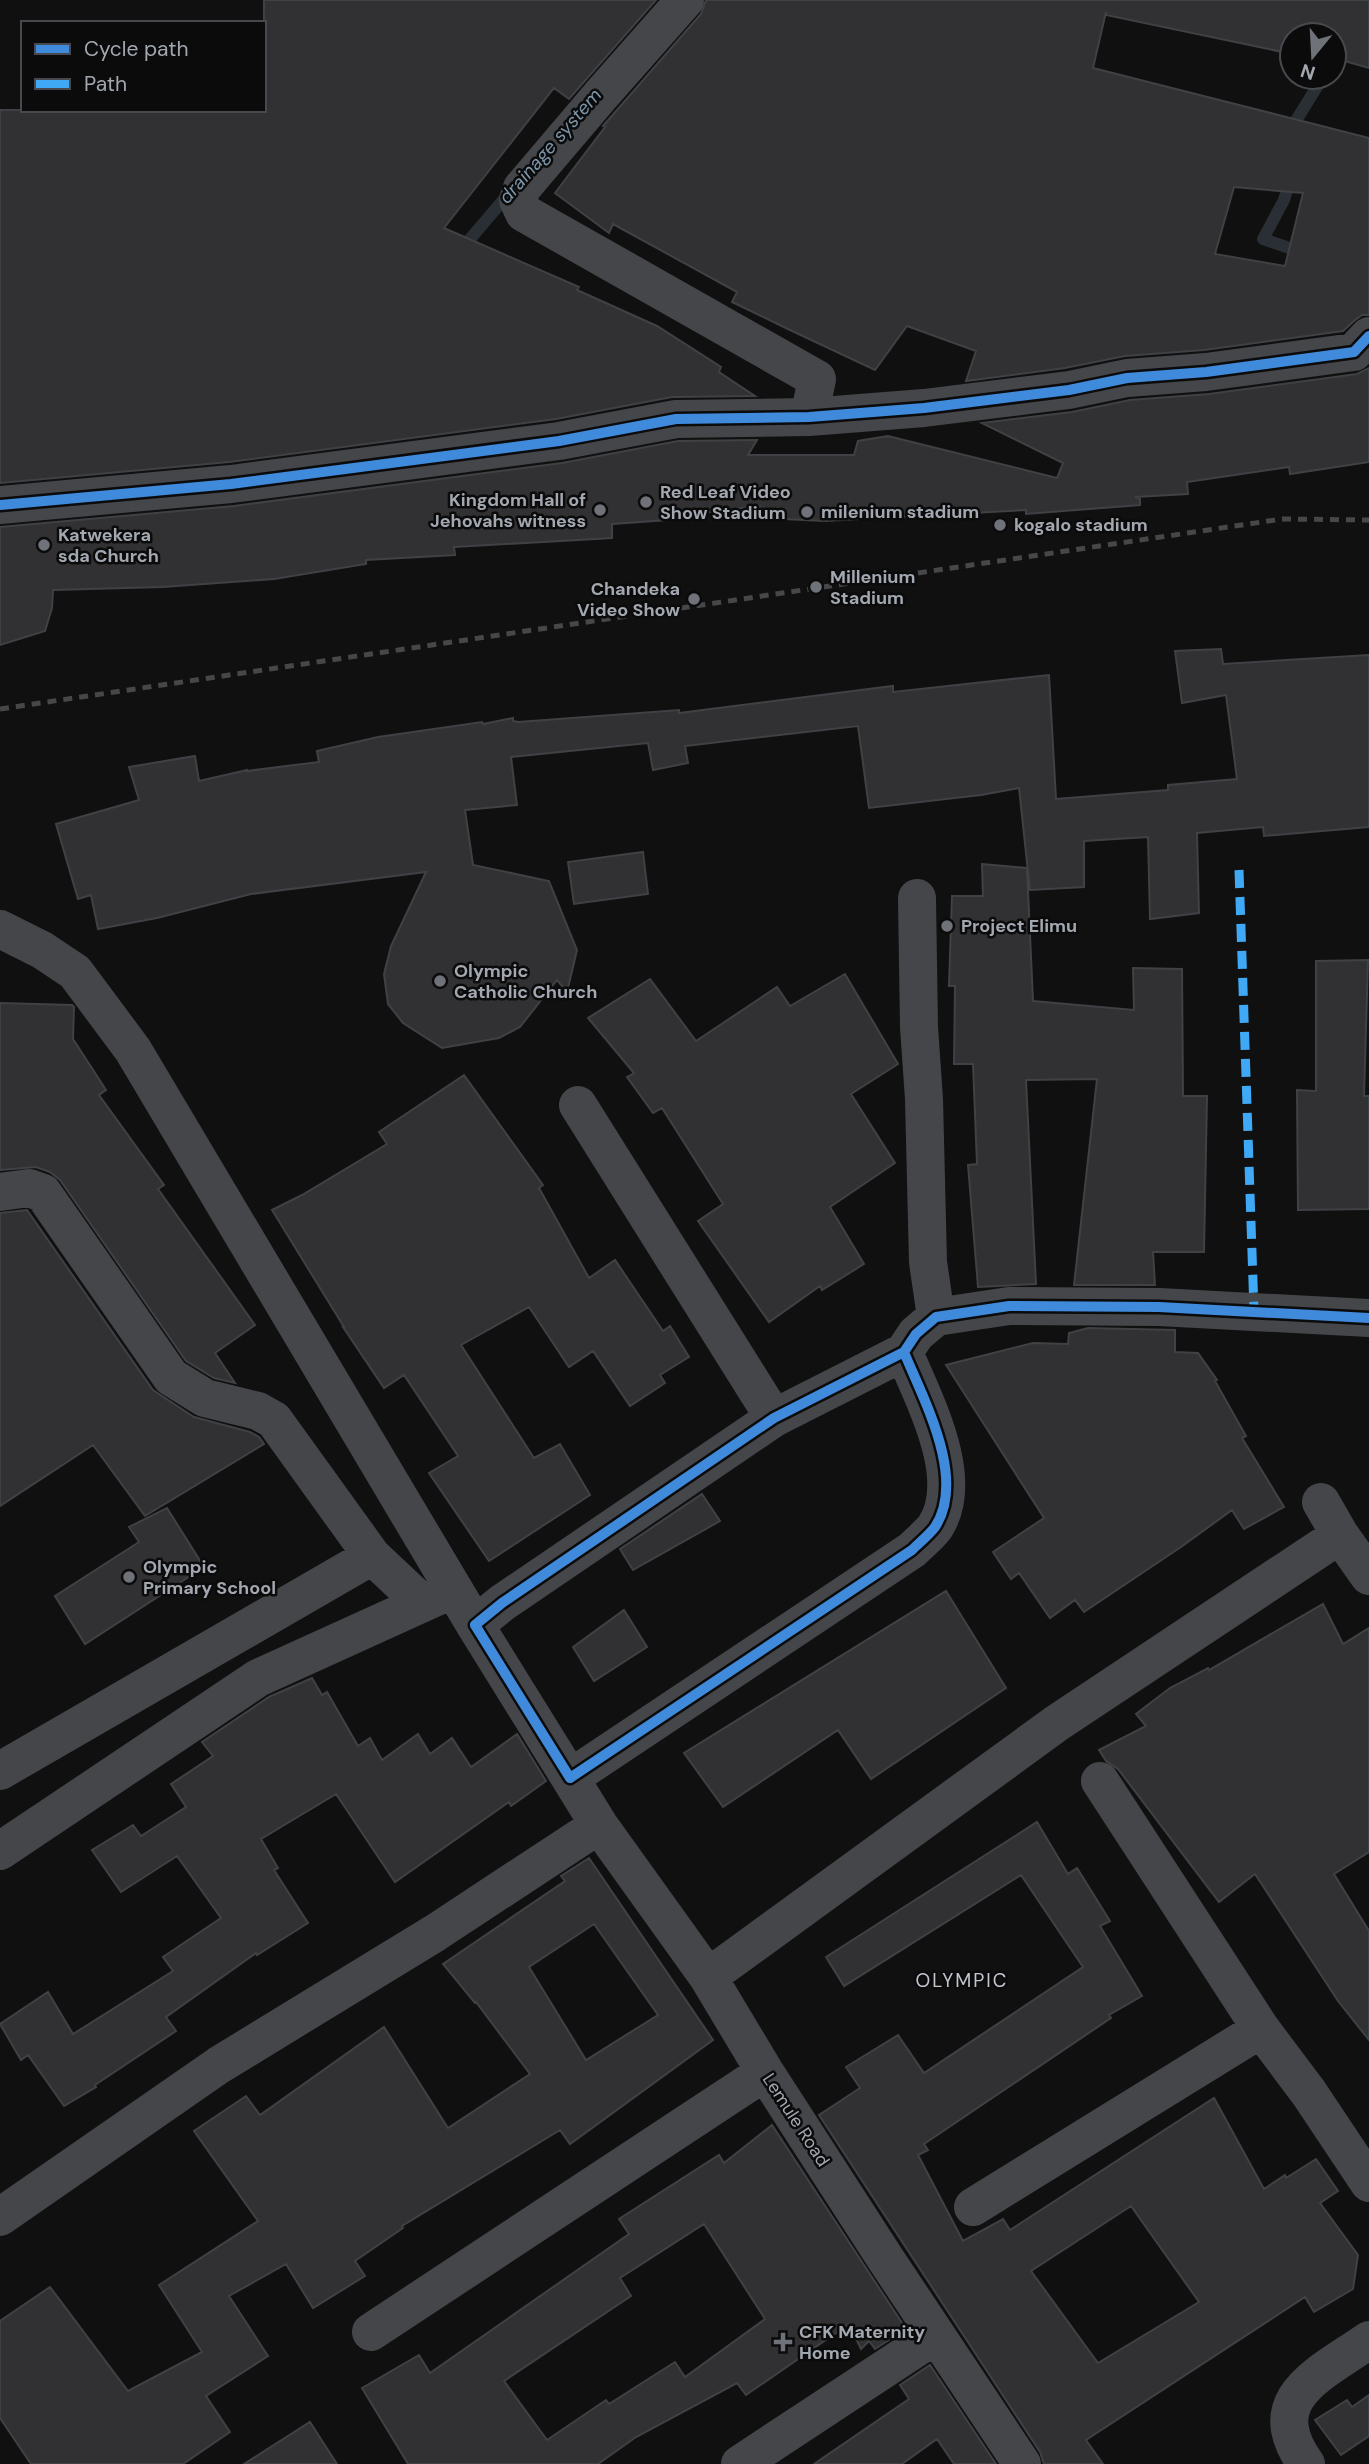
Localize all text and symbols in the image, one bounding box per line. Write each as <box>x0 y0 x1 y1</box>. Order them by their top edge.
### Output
legend <box>21 21 266 112</box>
north arrow <box>1278 21 1348 91</box>
text: Cycle path <box>84 35 189 63</box>
text: N <box>1297 58 1318 86</box>
text: Path <box>84 70 127 98</box>
water label: drainage system <box>493 83 607 209</box>
place label: Red Leaf Video Show Stadium <box>660 480 791 525</box>
place label: Kingdom Hall of Jehovahs witness <box>430 488 586 533</box>
marker: Red Leaf Video Show Stadium <box>638 494 654 510</box>
place label: milenium stadium <box>821 500 979 524</box>
marker: Kingdom Hall of Jehovahs witness <box>592 502 608 518</box>
marker: milenium stadium <box>799 504 815 520</box>
place label: kogalo stadium <box>1014 513 1148 537</box>
marker: kogalo stadium <box>992 517 1008 533</box>
place label: Katwekera sda Church <box>58 523 159 568</box>
marker: Katwekera sda Church <box>36 537 52 553</box>
place label: Millenium Stadium <box>830 565 915 610</box>
place label: Chandeka Video Show <box>577 577 680 622</box>
marker: Millenium Stadium <box>808 579 824 595</box>
marker: Chandeka Video Show <box>686 591 702 607</box>
place label: Project Elimu <box>961 914 1077 938</box>
marker: Project Elimu <box>939 918 955 934</box>
place label: Olympic Catholic Church <box>454 959 597 1004</box>
marker: Olympic Catholic Church <box>432 973 448 989</box>
place label: Olympic Primary School <box>143 1555 276 1600</box>
marker: Olympic Primary School <box>121 1569 137 1585</box>
district label: OLYMPIC <box>916 1968 1008 1993</box>
street label: Lemule Road <box>757 2069 835 2171</box>
place label: CFK Maternity Home <box>799 2320 925 2365</box>
marker: CFK Maternity Home <box>773 2332 793 2352</box>

